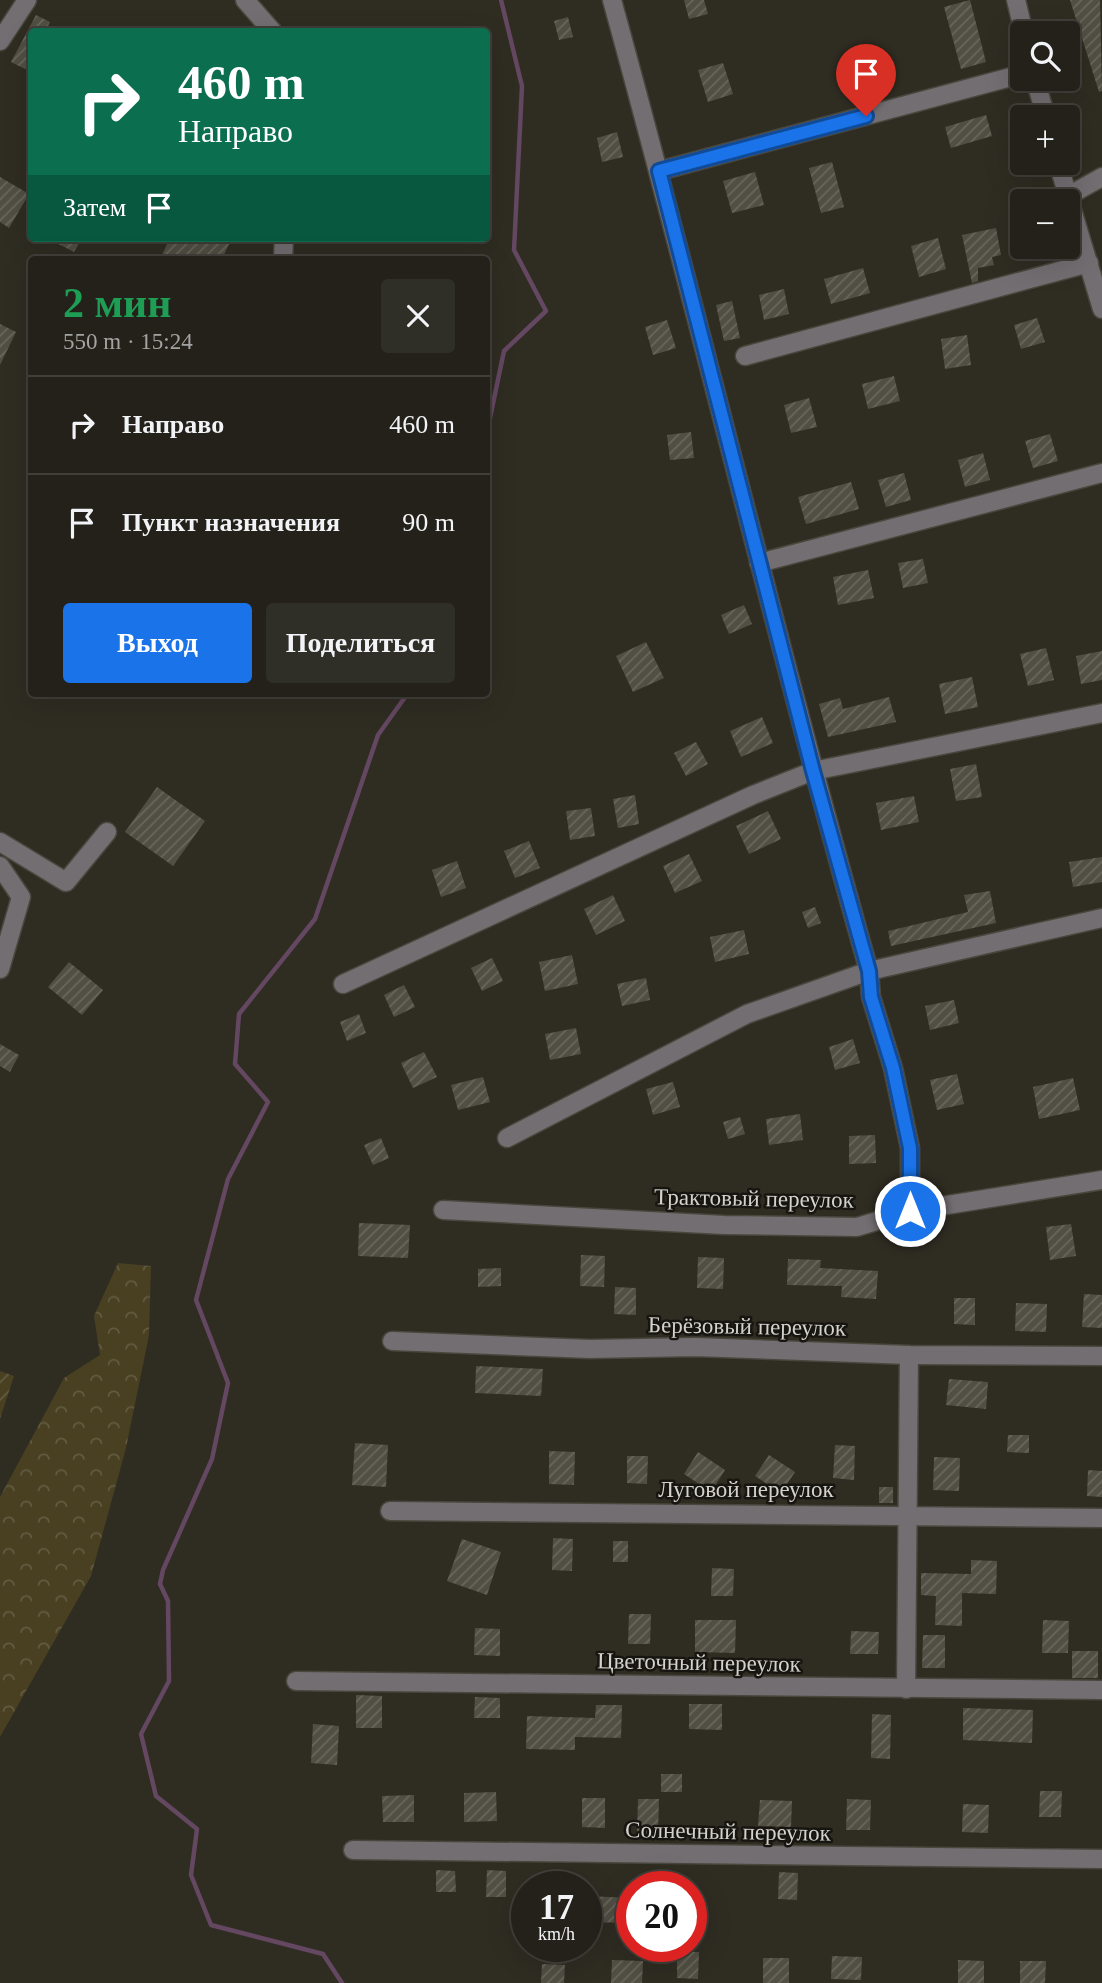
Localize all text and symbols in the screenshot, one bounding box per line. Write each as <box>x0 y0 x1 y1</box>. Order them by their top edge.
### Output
map controls <box>1010 21 1080 259</box>
button: search <box>1010 21 1080 91</box>
pin <box>836 44 896 116</box>
text: 460 m <box>178 55 305 110</box>
icon: arrive <box>847 55 885 93</box>
icon: right <box>63 56 154 147</box>
button: + <box>1010 105 1080 175</box>
text: Направо <box>178 113 293 149</box>
icon: arrive <box>140 189 178 227</box>
button: − <box>1010 189 1080 259</box>
text: Затем <box>63 193 126 222</box>
button: close <box>381 279 455 353</box>
text: 2 мин <box>63 280 172 326</box>
text: 550 m · 15:24 <box>63 329 193 354</box>
icon: right <box>63 406 101 444</box>
text: Направо <box>122 410 224 439</box>
text: 460 m <box>389 410 455 439</box>
icon: arrive <box>63 504 101 542</box>
text: Пункт назначения <box>122 508 340 537</box>
text: 90 m <box>402 508 455 537</box>
button: Выход <box>63 603 252 683</box>
button: Поделиться <box>266 603 455 683</box>
position arrow <box>873 1174 947 1248</box>
street label: Трактовый переулок <box>654 1184 855 1213</box>
street label: Берёзовый переулок <box>648 1312 847 1341</box>
street label: Луговой переулок <box>658 1477 835 1502</box>
street label: Цветочный переулок <box>597 1648 802 1677</box>
street label: Солнечный переулок <box>625 1817 832 1846</box>
speed limit sign: 20 <box>616 1871 707 1962</box>
text: 17 <box>539 1888 574 1927</box>
text: km/h <box>538 1924 575 1944</box>

